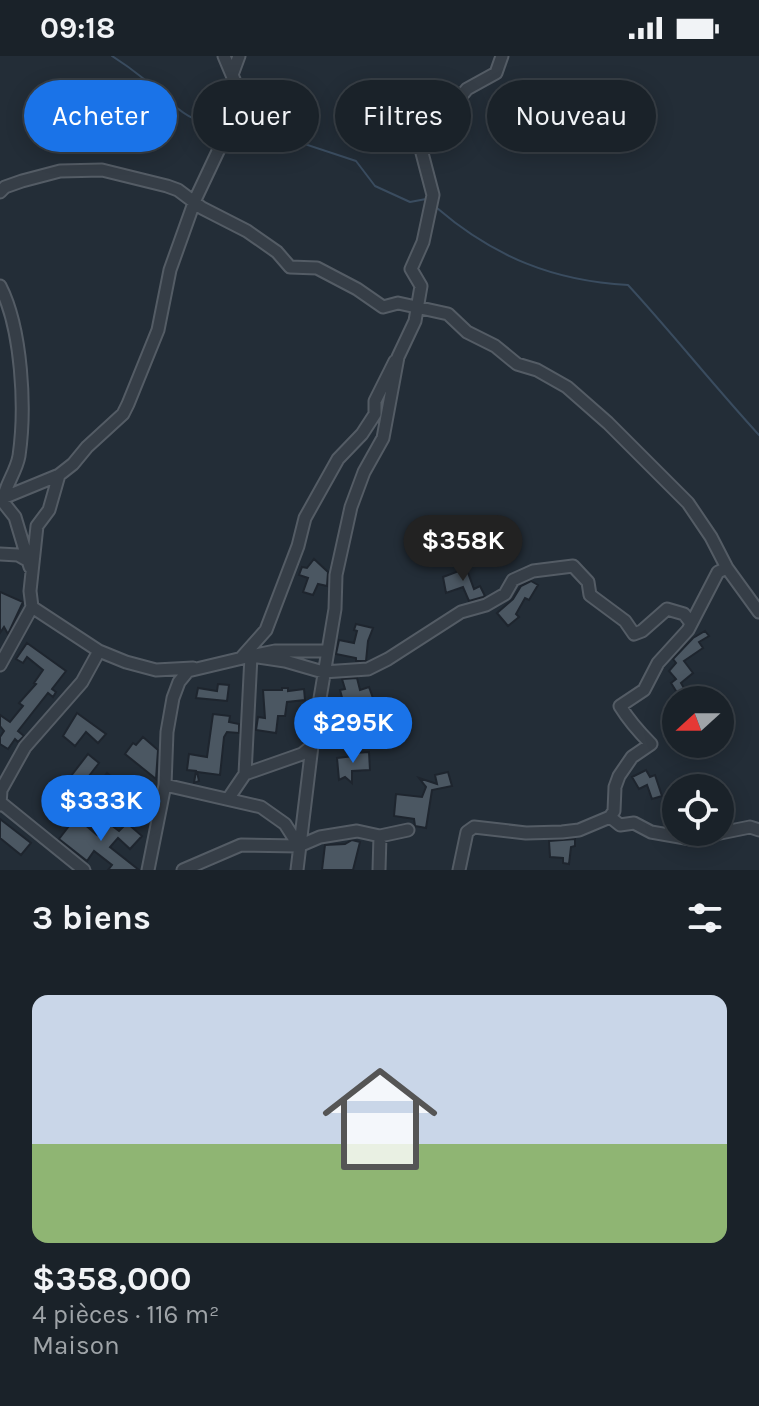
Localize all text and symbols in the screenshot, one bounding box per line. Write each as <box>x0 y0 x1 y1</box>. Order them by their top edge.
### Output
text: 09:18 <box>40 10 115 46</box>
chip: Acheter <box>24 80 177 152</box>
chip: Louer <box>193 80 319 152</box>
chip: Filtres <box>335 80 471 152</box>
chip: Nouveau <box>487 80 656 152</box>
pin: $358K <box>407 515 519 583</box>
text: $358K <box>421 525 505 556</box>
north arrow <box>662 686 734 758</box>
map controls <box>662 686 734 846</box>
pin: $295K <box>297 697 409 765</box>
text: $295K <box>312 707 394 738</box>
button: locate <box>662 774 734 846</box>
pin: $333K <box>45 775 157 843</box>
text: $333K <box>59 785 143 816</box>
icon: filters <box>683 896 727 940</box>
text: 3 biens <box>32 898 151 938</box>
icon: home <box>308 1047 452 1191</box>
text: $358,000 <box>32 1259 191 1299</box>
text: 4 pièces · 116 m² <box>32 1299 219 1330</box>
text: Maison <box>32 1330 120 1361</box>

